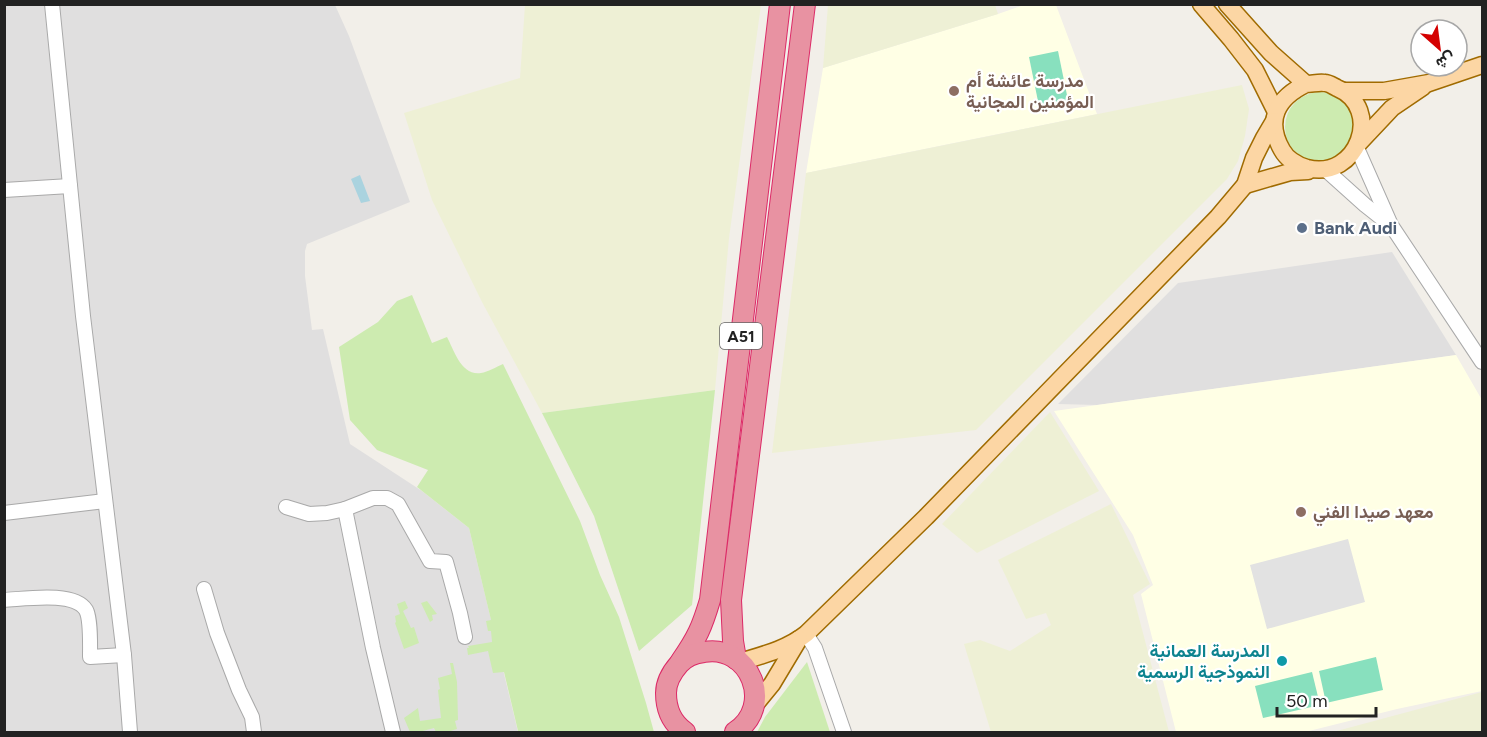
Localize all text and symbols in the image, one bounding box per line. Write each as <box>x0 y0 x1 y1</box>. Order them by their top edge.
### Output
north arrow <box>1409 18 1469 78</box>
text: ش <box>1433 48 1459 74</box>
place label: مدرسة عائشة أم المؤمنين المجانية <box>966 70 1094 113</box>
marker: مدرسة عائشة أم المؤمنين المجانية <box>947 84 961 98</box>
place label: Bank Audi <box>1314 217 1397 239</box>
marker: Bank Audi <box>1295 221 1309 235</box>
road number: A51 <box>720 323 762 349</box>
place label: معهد صيدا الفني <box>1313 501 1434 527</box>
marker: معهد صيدا الفني <box>1294 505 1308 519</box>
place label: المدرسة العمانية النموذجية الرسمية <box>1137 640 1270 683</box>
marker: المدرسة العمانية النموذجية الرسمية <box>1275 654 1289 668</box>
scale bar <box>1277 680 1376 718</box>
text: 50 m <box>1286 690 1328 712</box>

